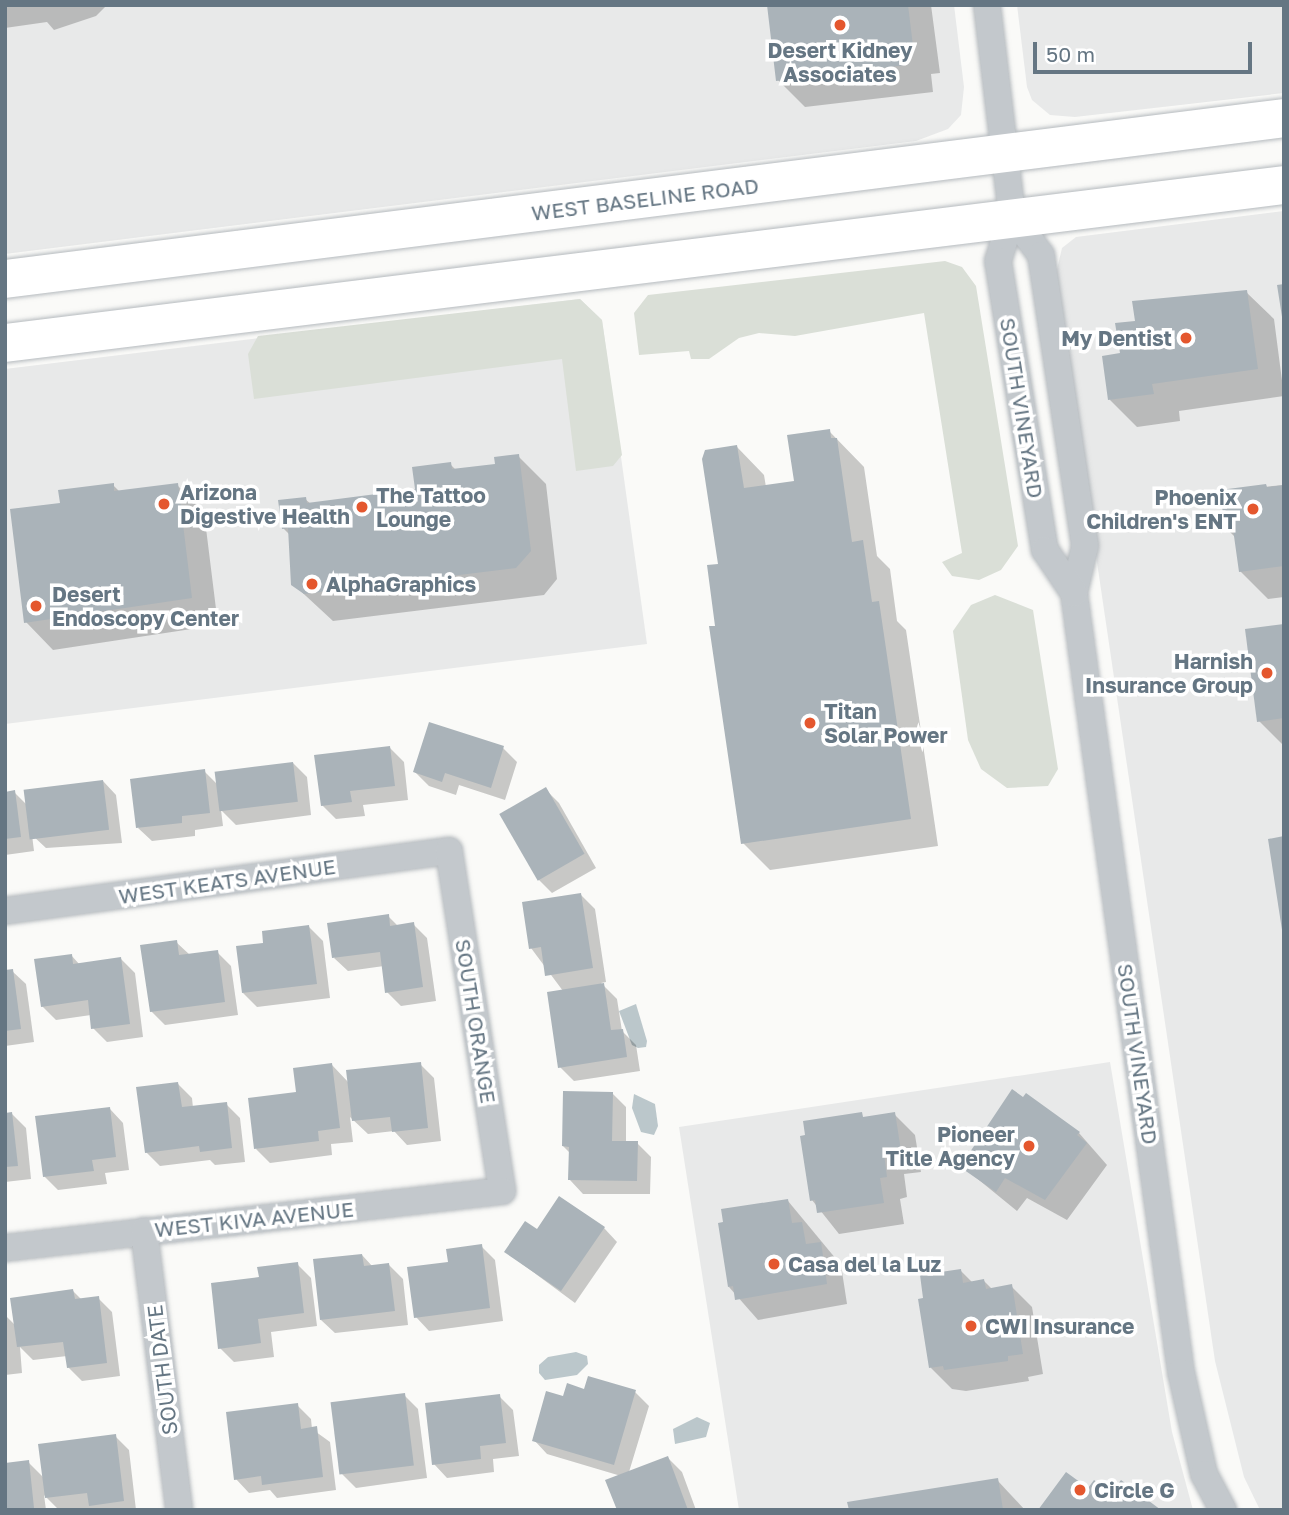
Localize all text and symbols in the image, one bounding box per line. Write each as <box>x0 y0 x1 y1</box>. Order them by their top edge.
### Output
marker: Desert Kidney Associates <box>830 15 850 35</box>
scale bar <box>1037 28 1256 72</box>
place label: Desert Kidney Associates <box>768 37 912 87</box>
text: 50 m <box>1046 41 1095 67</box>
street label: WEST BASELINE ROAD <box>530 173 760 225</box>
street label: SOUTH VINEYARD <box>995 316 1049 500</box>
place label: My Dentist <box>1061 325 1172 351</box>
marker: My Dentist <box>1178 330 1194 346</box>
place label: Arizona Digestive Health <box>180 479 350 529</box>
place label: The Tattoo Lounge <box>376 482 486 532</box>
place label: Phoenix Children's ENT <box>1086 484 1237 534</box>
marker: Arizona Digestive Health <box>154 494 174 514</box>
marker: The Tattoo Lounge <box>354 499 370 515</box>
marker: Phoenix Children's ENT <box>1243 499 1263 519</box>
place label: AlphaGraphics <box>326 571 476 597</box>
marker: AlphaGraphics <box>304 576 320 592</box>
place label: Desert Endoscopy Center <box>52 581 239 631</box>
marker: Desert Endoscopy Center <box>26 596 46 616</box>
place label: Harnish Insurance Group <box>1085 648 1253 698</box>
marker: Harnish Insurance Group <box>1259 665 1275 681</box>
place label: Titan Solar Power <box>824 698 948 748</box>
marker: Titan Solar Power <box>802 715 818 731</box>
street label: WEST KEATS AVENUE <box>117 853 337 909</box>
street label: SOUTH ORANGE <box>451 937 501 1105</box>
street label: SOUTH VINEYARD <box>1113 962 1163 1146</box>
place label: Pioneer Title Agency <box>886 1121 1015 1171</box>
marker: Pioneer Title Agency <box>1021 1138 1037 1154</box>
street label: WEST KIVA AVENUE <box>153 1196 355 1242</box>
place label: Casa del la Luz <box>788 1251 941 1277</box>
marker: Casa del la Luz <box>766 1256 782 1272</box>
street label: SOUTH DATE <box>142 1303 182 1437</box>
place label: CWI Insurance <box>985 1313 1134 1339</box>
marker: CWI Insurance <box>963 1318 979 1334</box>
place label: Circle G <box>1094 1477 1175 1503</box>
marker: Circle G <box>1072 1482 1088 1498</box>

